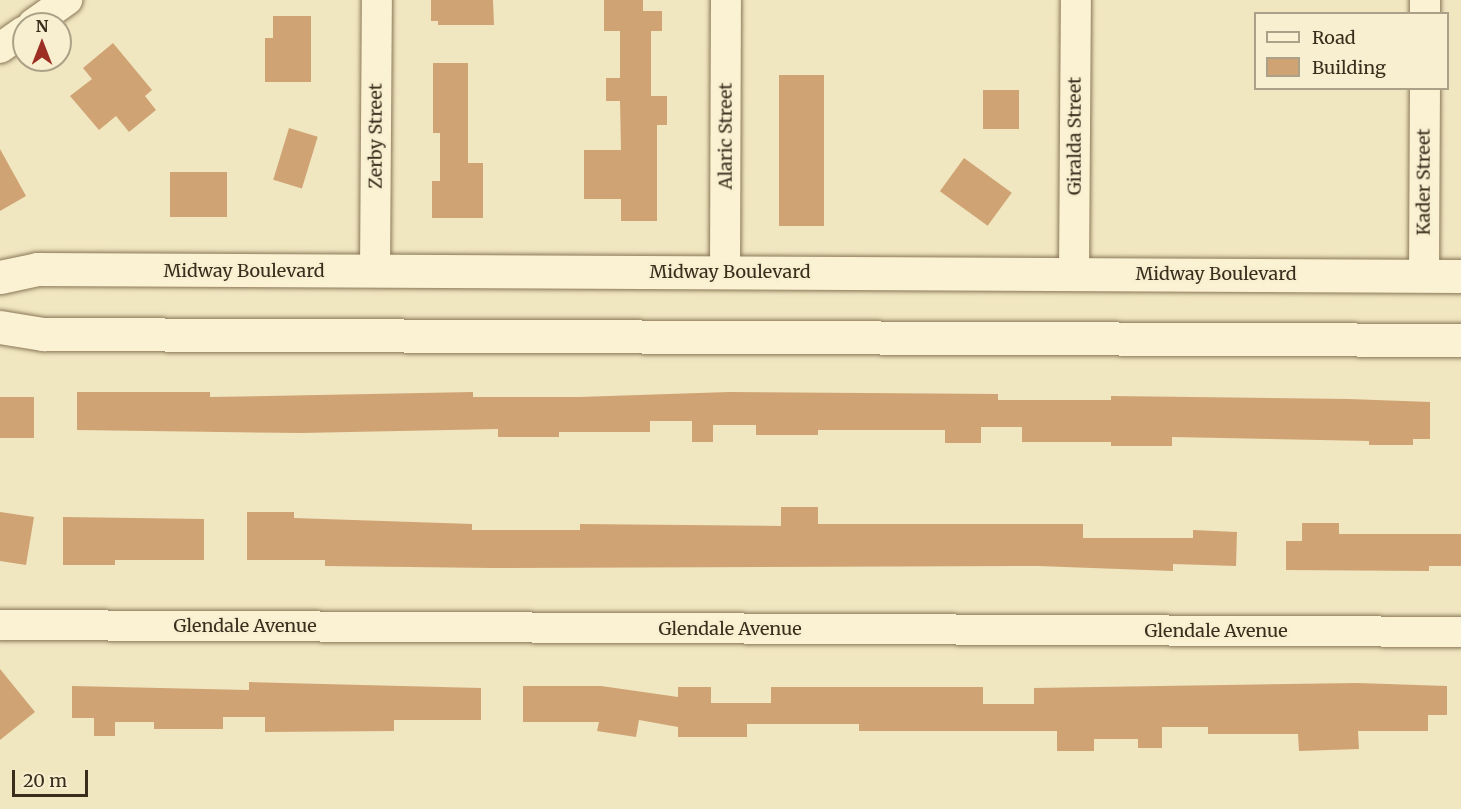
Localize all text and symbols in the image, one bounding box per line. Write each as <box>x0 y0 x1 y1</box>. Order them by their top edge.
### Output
north arrow <box>12 12 72 72</box>
legend <box>1254 12 1449 90</box>
text: N <box>36 16 48 36</box>
text: Road <box>1312 26 1356 49</box>
text: Building <box>1312 56 1386 79</box>
street label: Giralda Street <box>1064 77 1086 195</box>
street label: Zerby Street <box>365 83 387 189</box>
street label: Alaric Street <box>715 83 737 189</box>
street label: Kader Street <box>1413 129 1435 235</box>
street label: Midway Boulevard <box>163 260 325 282</box>
street label: Midway Boulevard <box>649 261 811 283</box>
street label: Midway Boulevard <box>1135 263 1297 285</box>
street label: Glendale Avenue <box>173 615 317 637</box>
street label: Glendale Avenue <box>658 618 802 640</box>
street label: Glendale Avenue <box>1144 620 1288 642</box>
scale bar <box>15 758 92 796</box>
text: 20 m <box>23 769 67 792</box>

